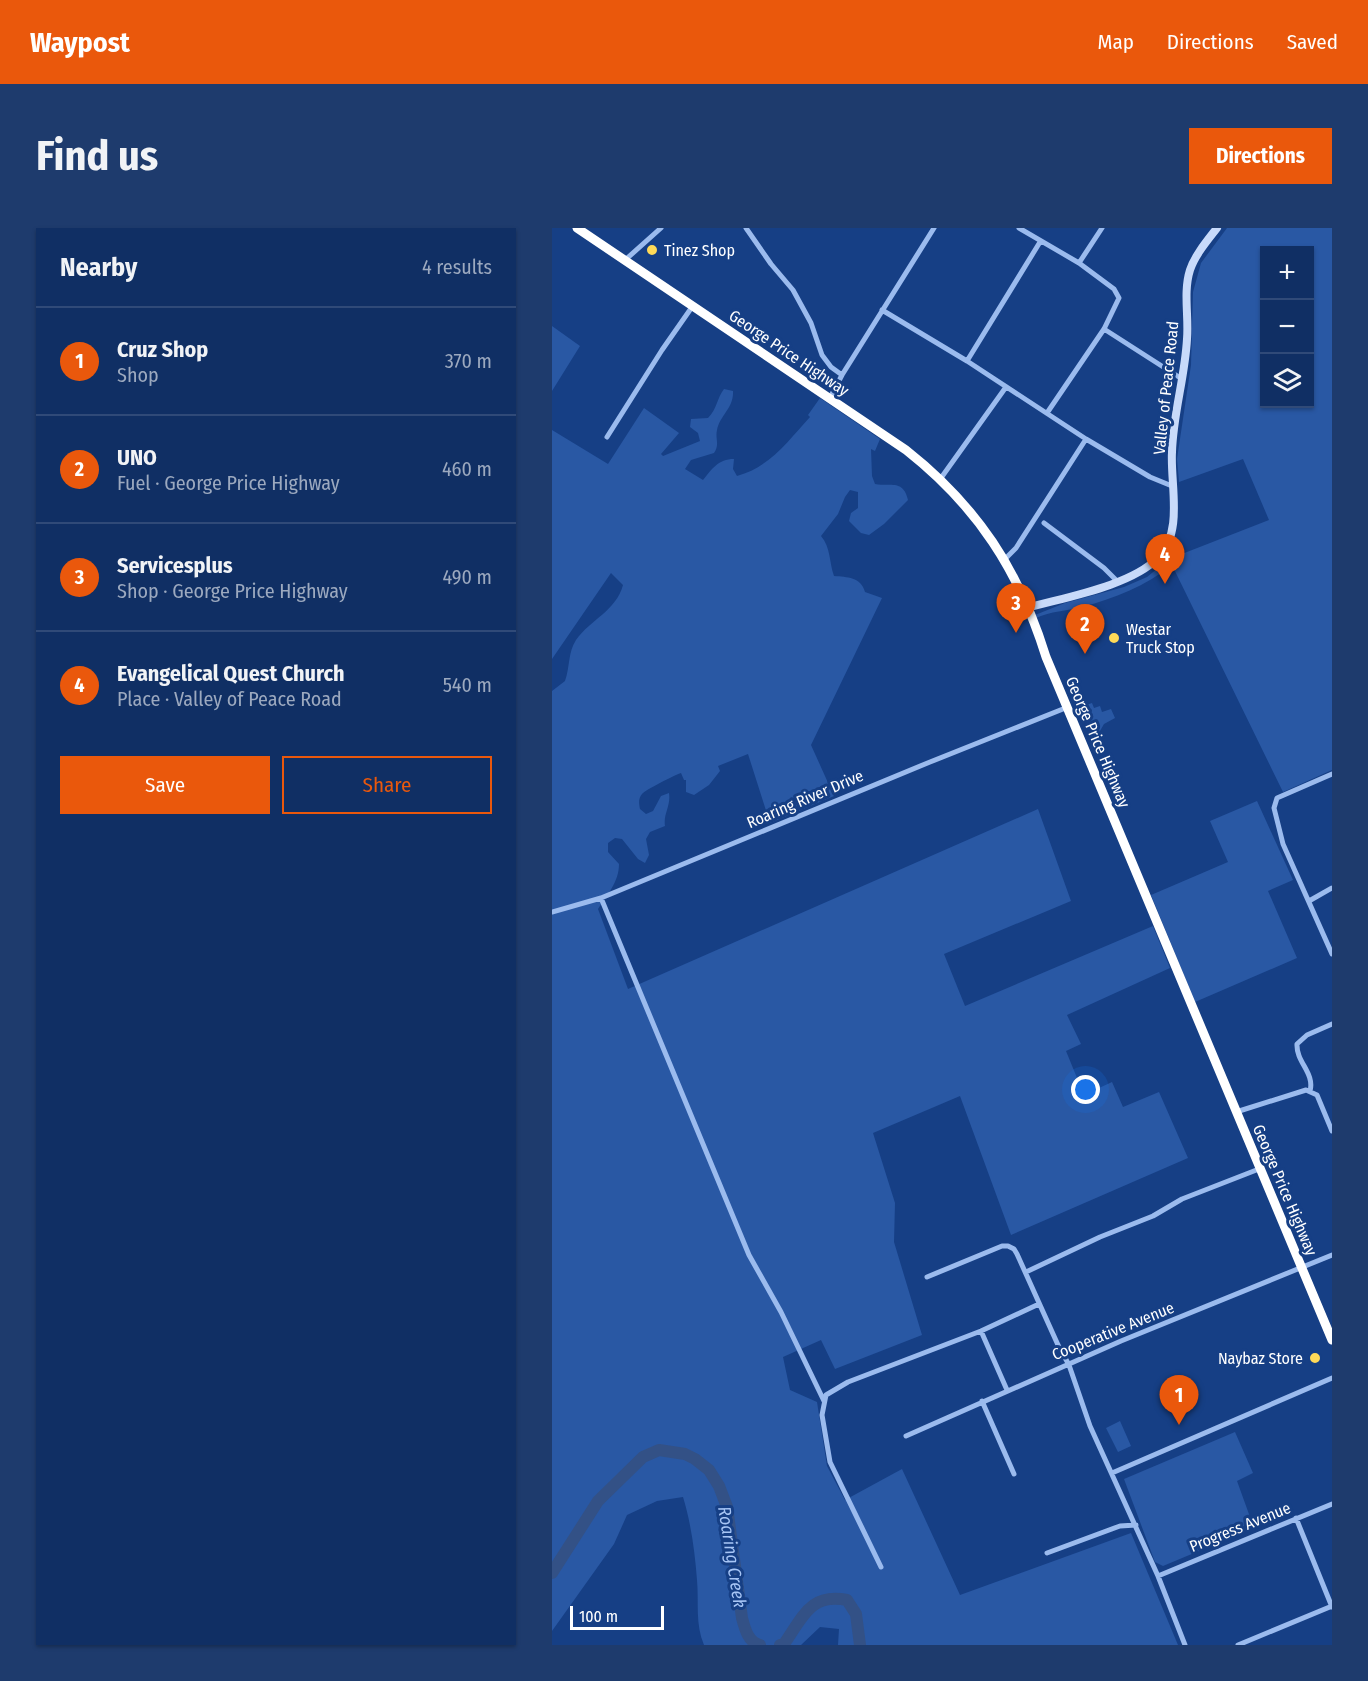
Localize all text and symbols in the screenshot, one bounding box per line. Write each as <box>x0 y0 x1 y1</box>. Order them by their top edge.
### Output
text: Waypost <box>30 26 130 59</box>
text: Map <box>1097 29 1134 55</box>
text: Directions <box>1167 29 1254 55</box>
text: Saved <box>1287 29 1338 55</box>
button: Directions <box>1189 128 1332 184</box>
text: Find us <box>36 131 158 181</box>
place label: Tinez Shop <box>664 241 735 260</box>
marker: Tinez Shop <box>645 243 659 257</box>
map controls <box>1260 246 1314 408</box>
button: + <box>1260 246 1314 300</box>
text: Nearby <box>60 252 137 283</box>
text: 4 results <box>422 255 492 279</box>
button: − <box>1260 300 1314 354</box>
street label: George Price Highway <box>726 306 853 401</box>
street label: Valley of Peace Road <box>1150 320 1182 456</box>
text: Cruz Shop <box>117 336 208 363</box>
text: 1 <box>75 349 84 373</box>
text: 370 m <box>445 349 492 373</box>
button: layers <box>1260 354 1314 408</box>
text: Shop <box>117 363 159 387</box>
text: UNO <box>117 444 157 471</box>
text: 2 <box>75 457 84 481</box>
text: 460 m <box>442 457 492 481</box>
text: Fuel · George Price Highway <box>117 471 340 495</box>
pin: 4 <box>1146 534 1184 584</box>
text: Servicesplus <box>117 552 233 579</box>
text: 3 <box>75 565 84 589</box>
text: 490 m <box>442 565 492 589</box>
text: Shop · George Price Highway <box>117 579 348 603</box>
pin: 3 <box>996 584 1036 633</box>
pin: 2 <box>1066 604 1104 654</box>
place label: Westar Truck Stop <box>1126 620 1195 657</box>
marker: Westar Truck Stop <box>1107 631 1121 645</box>
text: Evangelical Quest Church <box>117 660 345 687</box>
text: 4 <box>74 673 85 697</box>
text: 540 m <box>443 673 492 697</box>
street label: George Price Highway <box>1062 674 1134 811</box>
text: Place · Valley of Peace Road <box>117 687 342 711</box>
button: Save <box>60 756 270 814</box>
button: Share <box>282 756 492 814</box>
street label: Roaring River Drive <box>744 766 866 832</box>
your location <box>1071 1075 1100 1104</box>
street label: George Price Highway <box>1249 1122 1321 1259</box>
street label: Cooperative Avenue <box>1049 1298 1177 1364</box>
place label: Naybaz Store <box>1218 1349 1303 1368</box>
marker: Naybaz Store <box>1308 1351 1322 1365</box>
pin: 1 <box>1160 1376 1198 1425</box>
street label: Progress Avenue <box>1187 1498 1293 1556</box>
water label: Roaring Creek <box>713 1505 751 1609</box>
scale bar <box>570 1603 664 1630</box>
text: 100 m <box>579 1607 618 1626</box>

